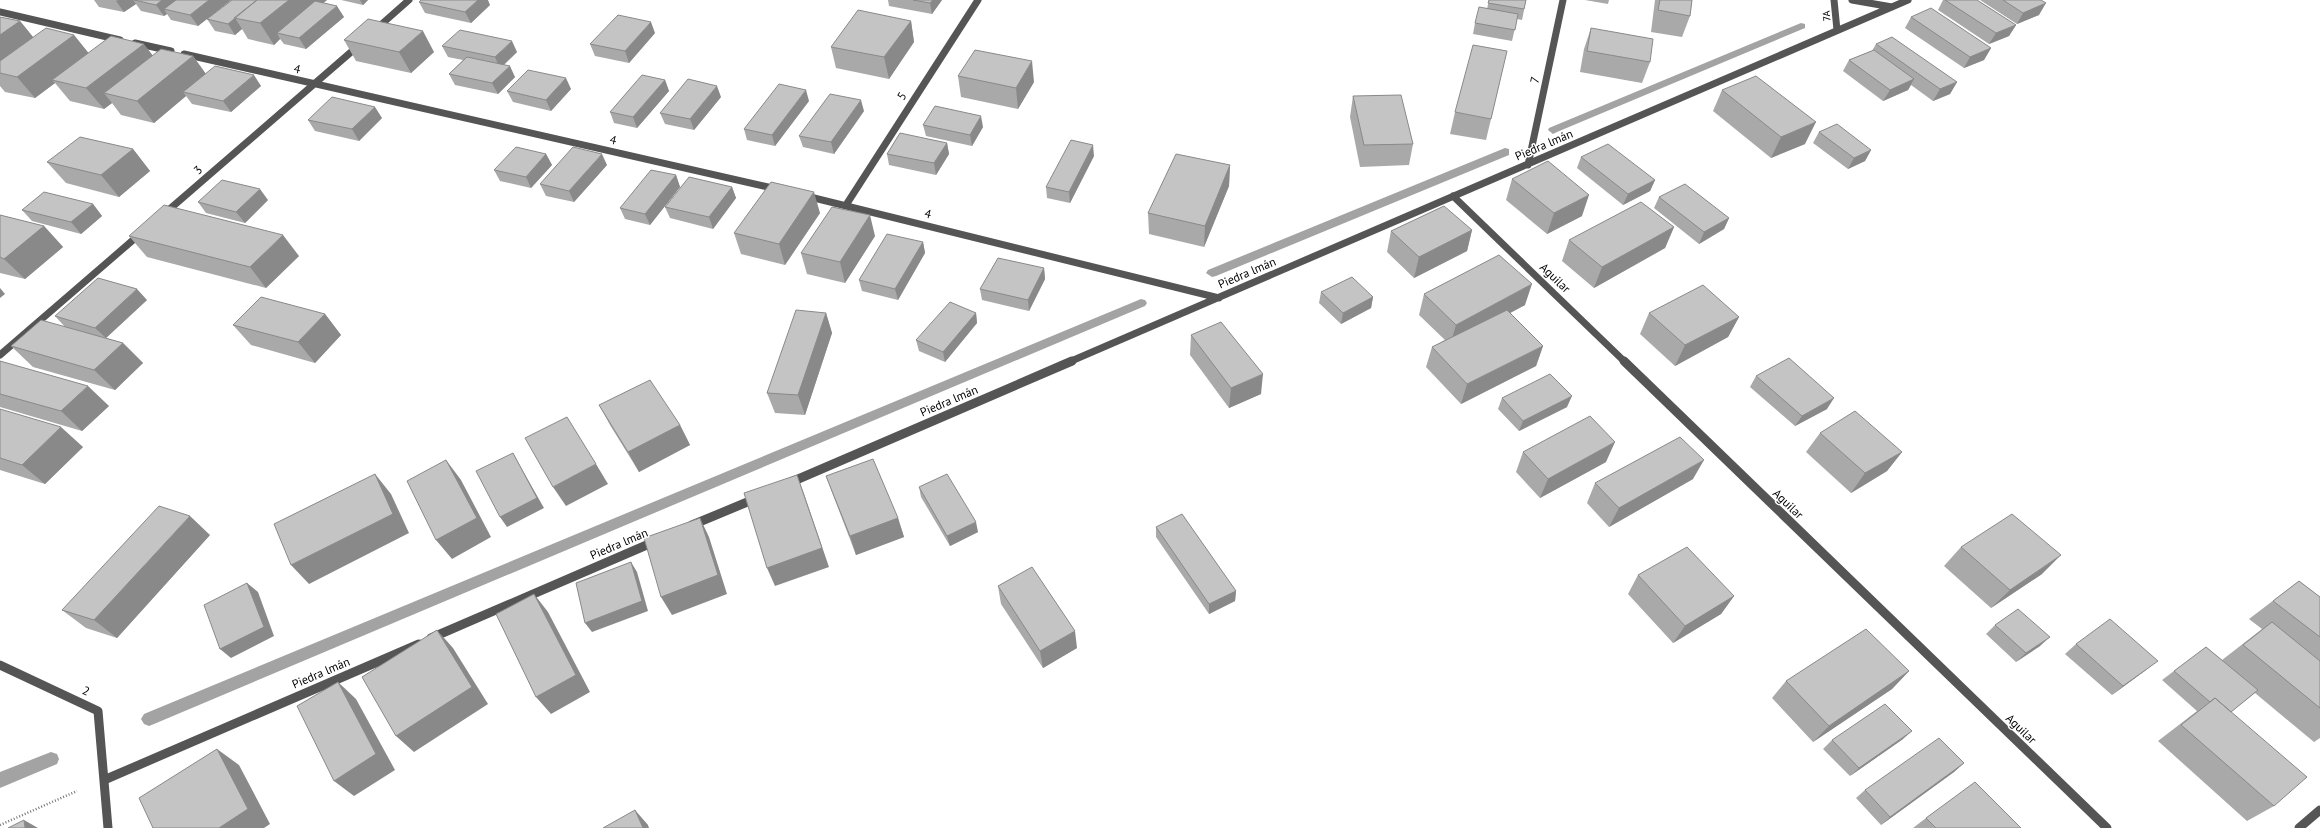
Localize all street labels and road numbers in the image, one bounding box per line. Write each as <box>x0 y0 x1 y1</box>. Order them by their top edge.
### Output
street label: 7A <box>1820 10 1833 22</box>
street label: 4 <box>292 60 302 77</box>
street label: 7 <box>1526 75 1543 85</box>
street label: 5 <box>894 89 910 103</box>
street label: Piedra lmán <box>1513 126 1575 163</box>
street label: 4 <box>608 131 618 148</box>
street label: 3 <box>190 162 205 177</box>
street label: 4 <box>923 205 934 222</box>
street label: Piedra lmán <box>1216 254 1278 291</box>
street label: Aguilar <box>1537 260 1574 296</box>
street label: Piedra lmán <box>918 382 980 419</box>
street label: Aguilar <box>1770 486 1807 522</box>
street label: Piedra lmán <box>588 525 650 562</box>
street label: Piedra lmán <box>290 654 352 691</box>
street label: 2 <box>80 682 92 699</box>
street label: Aguilar <box>2003 711 2040 747</box>

